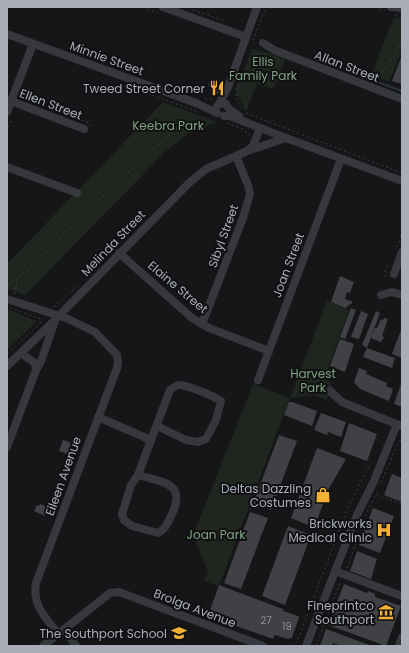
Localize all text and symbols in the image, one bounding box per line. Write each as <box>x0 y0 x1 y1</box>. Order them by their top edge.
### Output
street label: Minnie Street <box>68 37 146 79</box>
street label: Allan Street <box>312 46 382 86</box>
park label: Ellis Family Park <box>229 53 298 84</box>
restaurant icon: Tweed Street Corner <box>208 79 226 97</box>
place label: Tweed Street Corner <box>83 80 206 97</box>
street label: Ellen Street <box>17 84 85 124</box>
park label: Keebra Park <box>132 117 205 134</box>
street label: Sibyl Street <box>204 202 242 270</box>
street label: Melinda Street <box>77 206 149 280</box>
street label: Joan Street <box>268 230 308 300</box>
street label: Elaine Street <box>144 257 212 317</box>
park label: Harvest Park <box>290 365 336 396</box>
street label: Eileen Avenue <box>41 434 85 518</box>
place label: Deltas Dazzling Costumes <box>221 480 311 511</box>
shop icon: Deltas Dazzling Costumes <box>314 486 332 504</box>
place label: Brickworks Medical Clinic <box>289 515 372 546</box>
hospital icon: Brickworks Medical Clinic <box>375 521 393 539</box>
park label: Joan Park <box>187 526 246 543</box>
street label: Brolga Avenue <box>151 584 239 632</box>
place label: Fineprintco Southport <box>307 597 374 628</box>
museum icon: Fineprintco Southport <box>377 603 395 621</box>
house number: 27 <box>260 613 272 628</box>
house number: 19 <box>282 619 292 634</box>
school or university icon: The Southport School <box>170 624 188 642</box>
place label: The Southport School <box>40 625 167 642</box>

